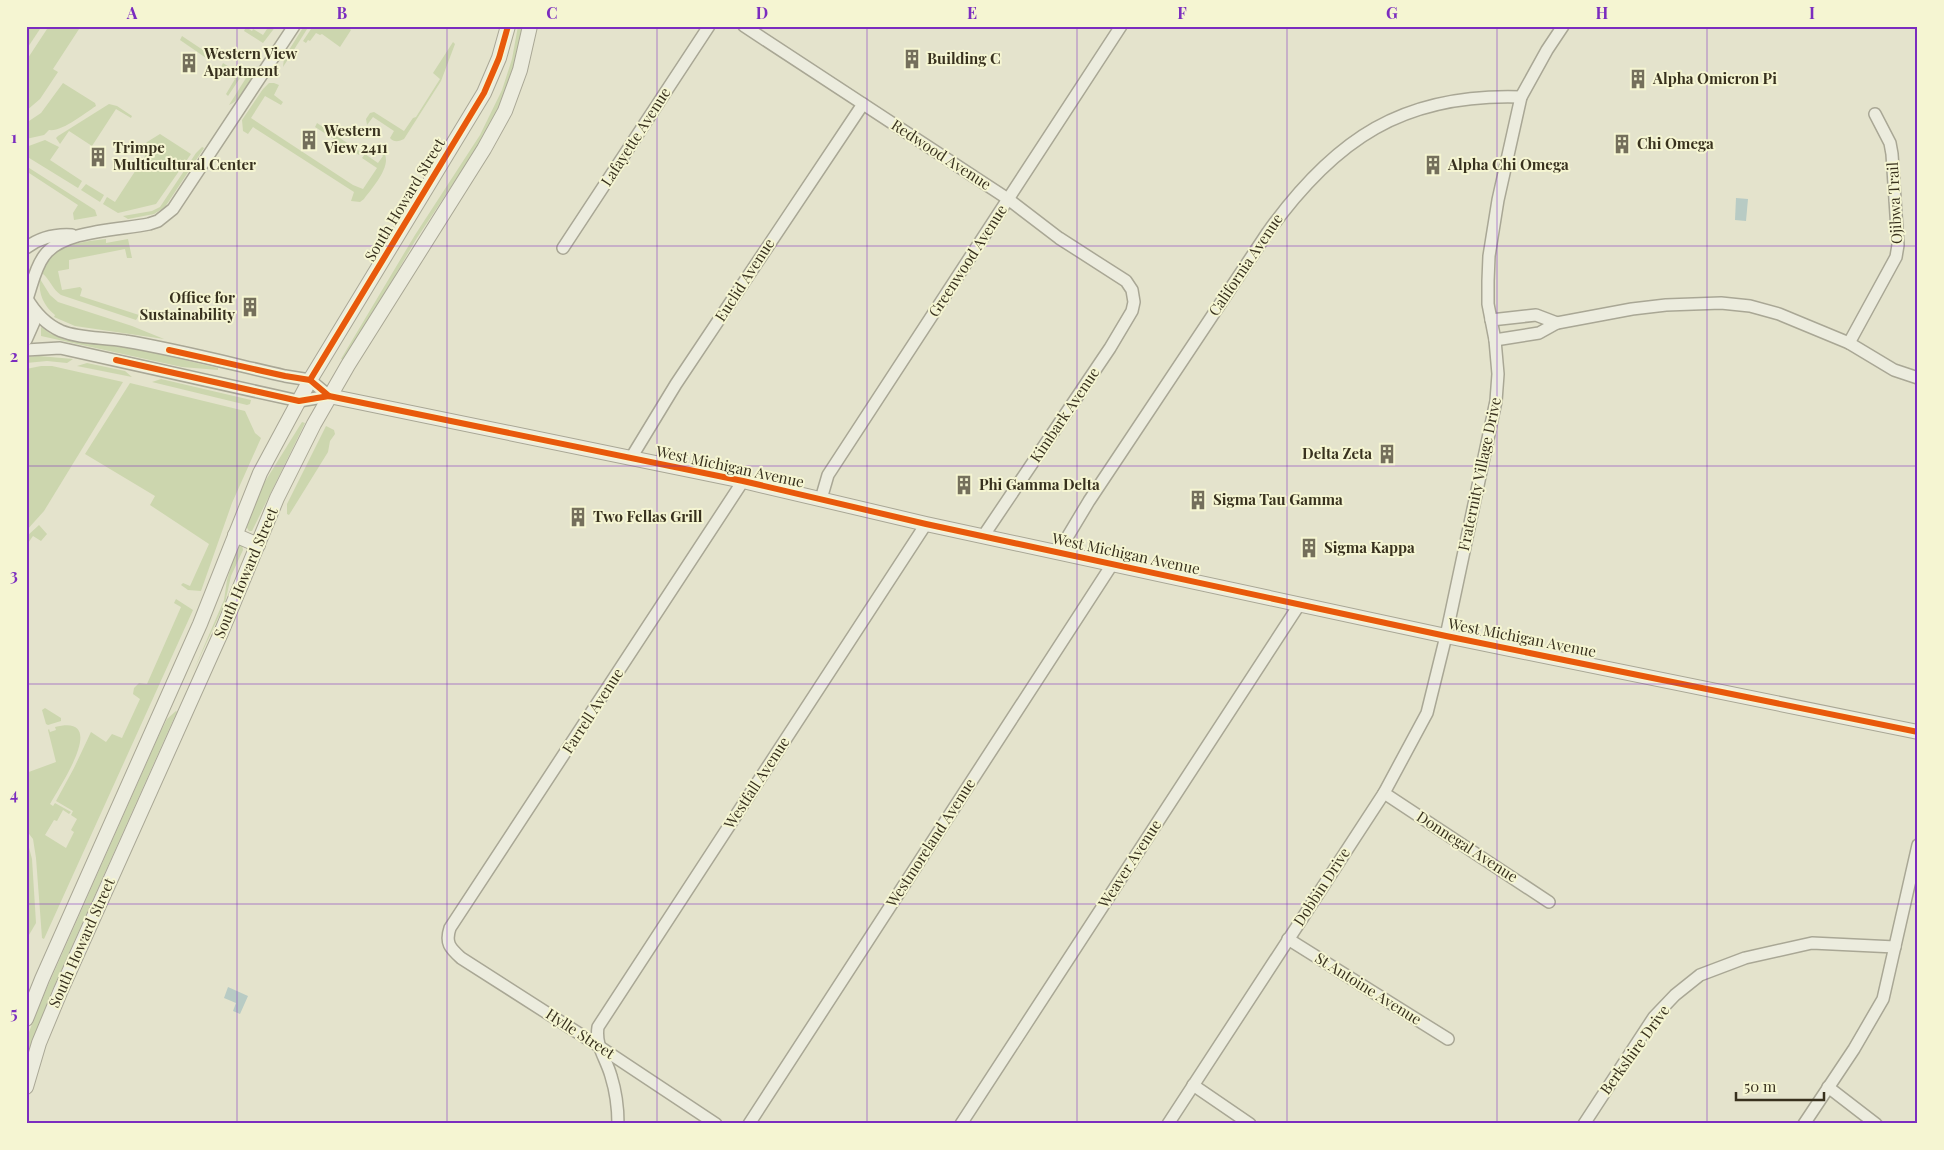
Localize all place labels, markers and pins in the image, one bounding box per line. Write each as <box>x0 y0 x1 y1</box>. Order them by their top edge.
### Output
place label: Western View Apartment <box>203 43 298 80</box>
building icon: Building C <box>901 48 923 70</box>
place label: Building C <box>927 48 1001 68</box>
building icon: Western View Apartment <box>178 52 200 74</box>
building icon: Alpha Omicron Pi <box>1627 68 1649 90</box>
place label: Alpha Omicron Pi <box>1652 68 1777 88</box>
place label: Western View 2411 <box>323 120 388 157</box>
building icon: Western View 2411 <box>298 129 320 151</box>
building icon: Chi Omega <box>1611 133 1633 155</box>
place label: Chi Omega <box>1637 133 1714 153</box>
place label: Trimpe Multicultural Center <box>113 137 256 174</box>
building icon: Trimpe Multicultural Center <box>87 146 109 168</box>
building icon: Alpha Chi Omega <box>1422 154 1444 176</box>
place label: Alpha Chi Omega <box>1447 154 1569 174</box>
place label: Office for Sustainability <box>139 287 235 324</box>
building icon: Office for Sustainability <box>239 296 261 318</box>
place label: Delta Zeta <box>1302 443 1372 463</box>
building icon: Delta Zeta <box>1376 443 1398 465</box>
building icon: Phi Gamma Delta <box>953 474 975 496</box>
place label: Phi Gamma Delta <box>979 474 1100 494</box>
building icon: Sigma Tau Gamma <box>1187 489 1209 511</box>
place label: Sigma Tau Gamma <box>1213 489 1343 509</box>
building icon: Two Fellas Grill <box>567 506 589 528</box>
place label: Two Fellas Grill <box>593 506 703 526</box>
building icon: Sigma Kappa <box>1298 537 1320 559</box>
place label: Sigma Kappa <box>1324 537 1415 557</box>

